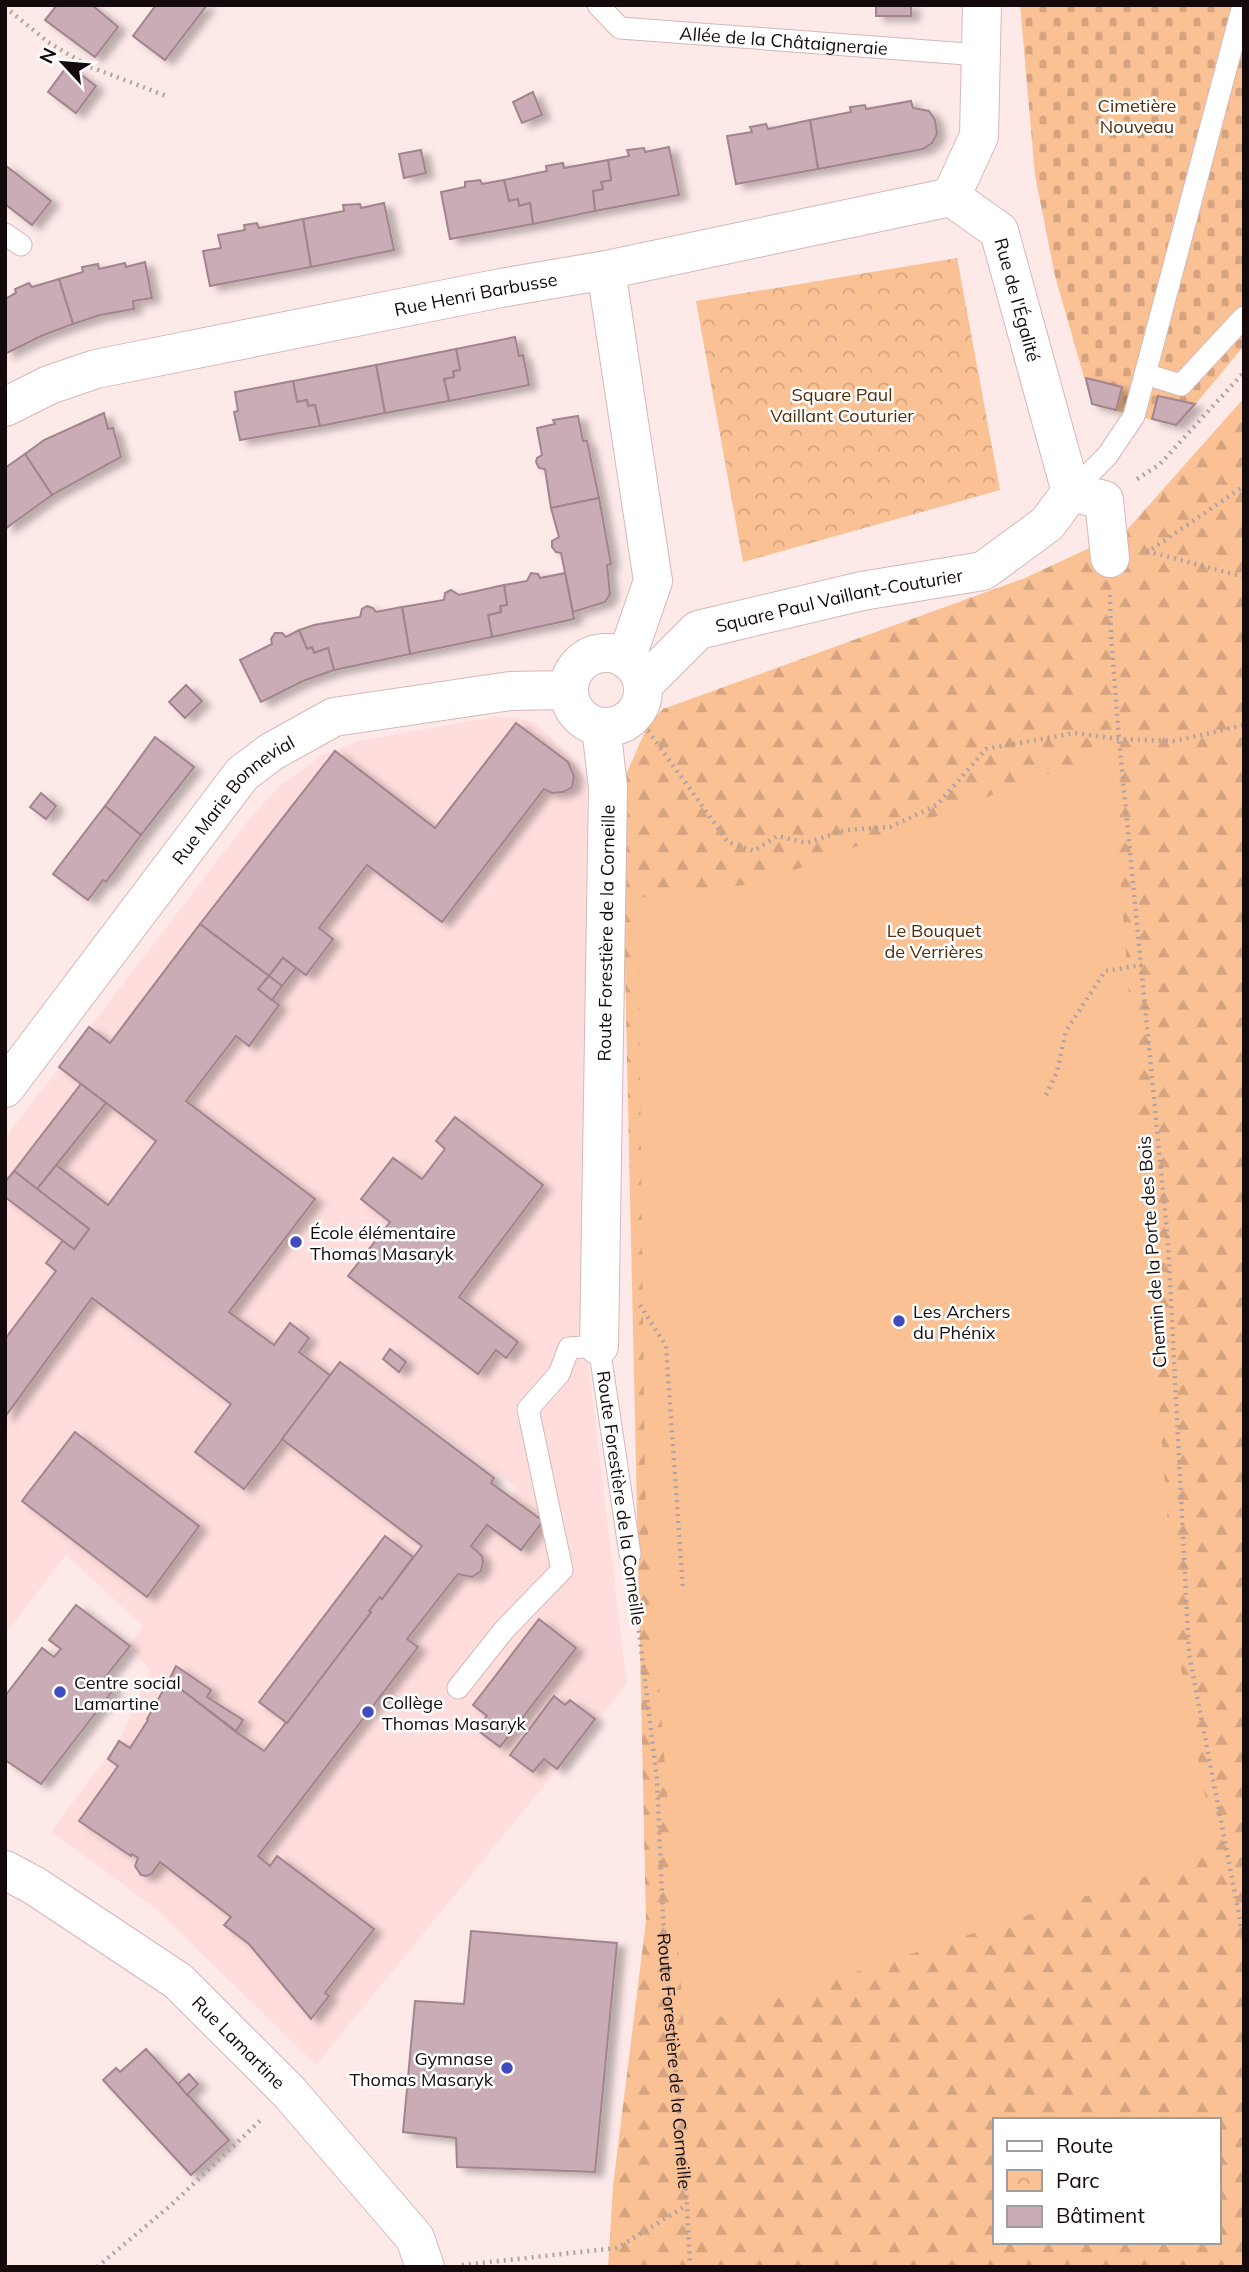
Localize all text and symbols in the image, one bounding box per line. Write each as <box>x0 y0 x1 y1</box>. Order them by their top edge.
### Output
street label: Allée de la Châtaigneraie <box>679 21 889 60</box>
north arrow <box>28 28 98 98</box>
text: N <box>34 44 62 67</box>
park label: Cimetière Nouveau <box>1098 94 1176 138</box>
street label: Rue de l'Égalité <box>990 235 1046 364</box>
street label: Rue Henri Barbusse <box>392 267 559 321</box>
park label: Square Paul Vaillant Couturier <box>770 383 914 427</box>
street label: Square Paul Vaillant-Couturier <box>713 563 965 637</box>
street label: Rue Marie Bonnevial <box>167 730 298 869</box>
street label: Route Forestière de la Corneille <box>592 804 619 1062</box>
park label: Le Bouquet de Verrières <box>885 919 984 963</box>
street label: Chemin de la Porte des Bois <box>1132 1135 1172 1369</box>
place label: École élémentaire Thomas Masaryk <box>310 1221 456 1265</box>
marker: École élémentaire Thomas Masaryk <box>288 1234 304 1250</box>
place label: Les Archers du Phénix <box>913 1300 1010 1344</box>
marker: Les Archers du Phénix <box>891 1313 907 1329</box>
street label: Route Forestière de la Corneille <box>592 1369 650 1627</box>
place label: Centre social Lamartine <box>74 1671 181 1715</box>
marker: Centre social Lamartine <box>52 1684 68 1700</box>
place label: Collège Thomas Masaryk <box>382 1691 527 1735</box>
marker: Collège Thomas Masaryk <box>360 1704 376 1720</box>
street label: Route Forestière de la Corneille <box>653 1932 697 2190</box>
street label: Rue Lamartine <box>188 1991 291 2094</box>
place label: Gymnase Thomas Masaryk <box>349 2047 494 2091</box>
marker: Gymnase Thomas Masaryk <box>499 2060 515 2076</box>
legend <box>993 2118 1221 2244</box>
text: Route <box>1056 2132 1113 2158</box>
text: Parc <box>1056 2167 1100 2193</box>
text: Bâtiment <box>1056 2202 1145 2228</box>

